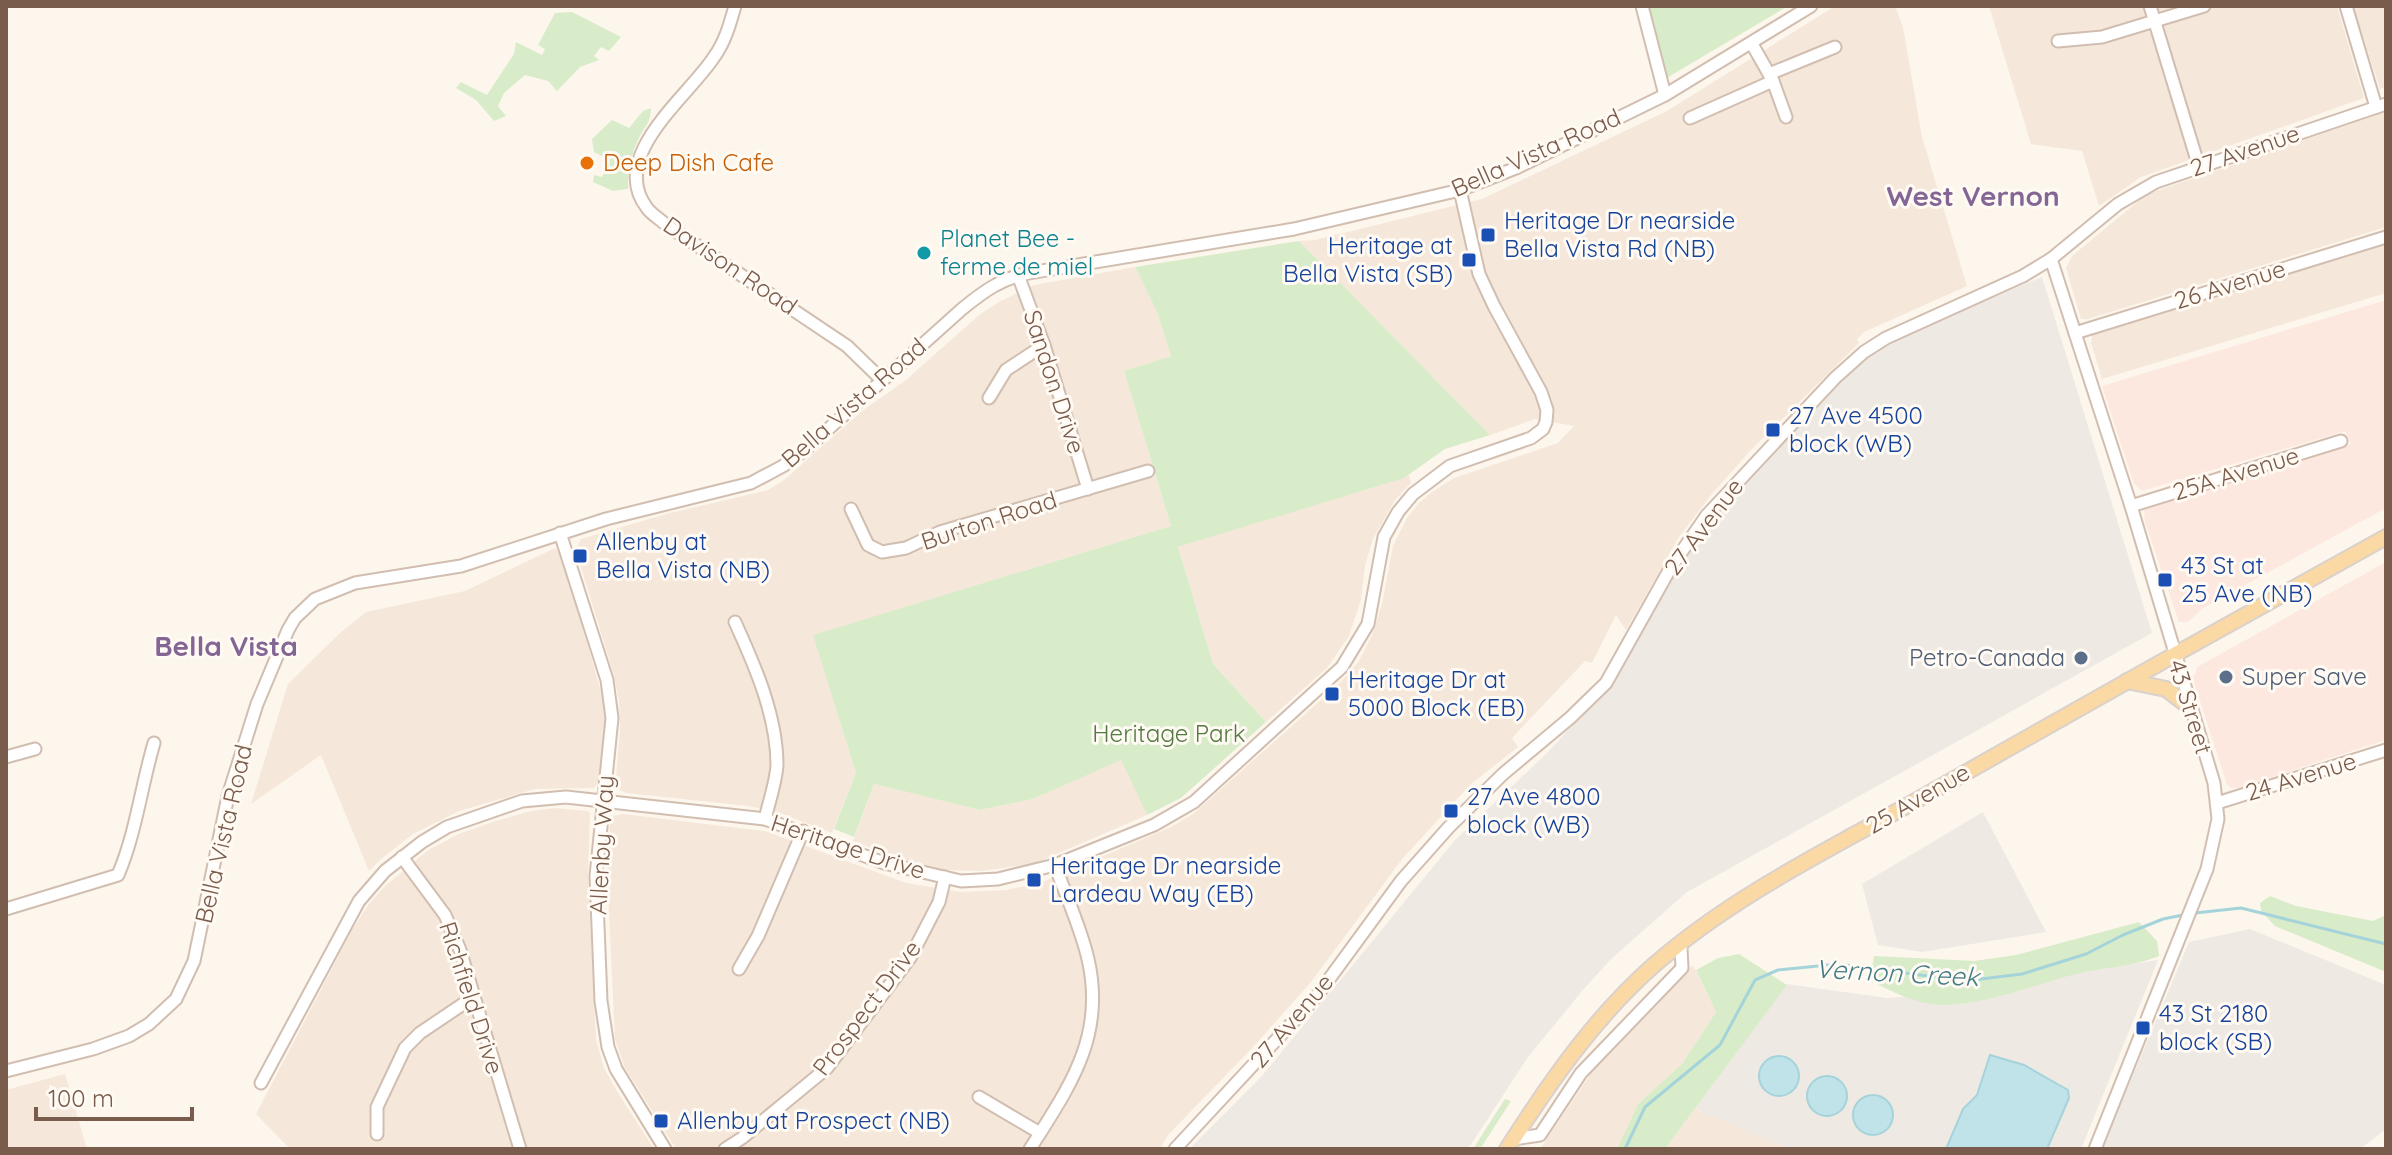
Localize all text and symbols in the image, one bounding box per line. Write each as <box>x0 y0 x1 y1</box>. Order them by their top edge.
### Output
street label: Bella Vista Road <box>1446 101 1625 203</box>
street label: 27 Avenue <box>2186 117 2303 183</box>
place label: Deep Dish Cafe <box>603 147 774 177</box>
marker: Deep Dish Cafe <box>578 154 596 172</box>
district label: West Vernon <box>1886 178 2060 213</box>
place label: Heritage Dr nearside Bella Vista Rd (NB) <box>1504 205 1735 263</box>
street label: Davison Road <box>658 209 803 321</box>
place label: Planet Bee - ferme de miel <box>940 223 1093 281</box>
marker: Heritage Dr nearside Bella Vista Rd (NB) <box>1479 226 1497 244</box>
place label: Heritage at Bella Vista (SB) <box>1283 230 1453 288</box>
marker: Planet Bee - ferme de miel <box>915 244 933 262</box>
marker: Heritage at Bella Vista (SB) <box>1460 251 1478 269</box>
street label: 26 Avenue <box>2170 253 2289 315</box>
street label: Sandon Drive <box>1018 306 1092 457</box>
street label: Bella Vista Road <box>775 331 932 473</box>
place label: 27 Ave 4500 block (WB) <box>1789 400 1923 458</box>
marker: 27 Ave 4500 block (WB) <box>1764 421 1782 439</box>
street label: 25A Avenue <box>2169 440 2303 506</box>
street label: 27 Avenue <box>1657 472 1749 581</box>
street label: Burton Road <box>917 484 1060 556</box>
place label: Allenby at Bella Vista (NB) <box>596 526 770 584</box>
marker: Allenby at Bella Vista (NB) <box>571 547 589 565</box>
place label: 43 St at 25 Ave (NB) <box>2181 550 2313 608</box>
marker: 43 St at 25 Ave (NB) <box>2156 571 2174 589</box>
district label: Bella Vista <box>154 628 298 663</box>
place label: Petro-Canada <box>1909 642 2065 672</box>
marker: Petro-Canada <box>2072 649 2090 667</box>
street label: 43 Street <box>2162 656 2220 758</box>
place label: Super Save <box>2242 661 2367 691</box>
place label: Heritage Dr at 5000 Block (EB) <box>1348 664 1525 722</box>
marker: Super Save <box>2217 668 2235 686</box>
marker: Heritage Dr at 5000 Block (EB) <box>1323 685 1341 703</box>
park label: Heritage Park <box>1092 718 1246 748</box>
street label: Bella Vista Road <box>188 742 258 926</box>
street label: 24 Avenue <box>2242 745 2360 807</box>
street label: 25 Avenue <box>1860 756 1975 840</box>
street label: Allenby Way <box>582 774 620 915</box>
place label: 27 Ave 4800 block (WB) <box>1467 781 1600 839</box>
marker: 27 Ave 4800 block (WB) <box>1442 802 1460 820</box>
street label: Heritage Drive <box>767 807 929 885</box>
place label: Heritage Dr nearside Lardeau Way (EB) <box>1050 850 1281 908</box>
marker: Heritage Dr nearside Lardeau Way (EB) <box>1025 871 1043 889</box>
street label: Richfield Drive <box>433 918 511 1078</box>
street label: Prospect Drive <box>806 934 927 1081</box>
water label: Vernon Creek <box>1814 952 1982 993</box>
street label: 27 Avenue <box>1243 967 1339 1074</box>
place label: 43 St 2180 block (SB) <box>2159 998 2272 1056</box>
marker: 43 St 2180 block (SB) <box>2134 1019 2152 1037</box>
scale bar <box>36 1071 192 1121</box>
text: 100 m <box>48 1083 114 1113</box>
place label: Allenby at Prospect (NB) <box>677 1105 950 1135</box>
marker: Allenby at Prospect (NB) <box>652 1112 670 1130</box>

